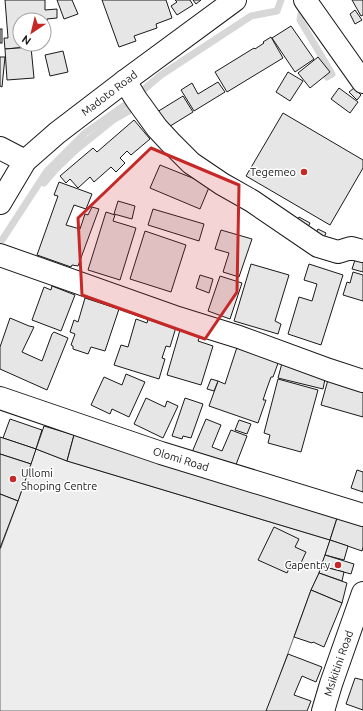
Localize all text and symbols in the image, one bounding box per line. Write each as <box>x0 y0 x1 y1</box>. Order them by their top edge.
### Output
north arrow <box>12 12 52 52</box>
text: N <box>19 33 33 47</box>
street label: Madoto Road <box>79 68 139 118</box>
place label: Tegemeo <box>250 166 296 178</box>
marker: Tegemeo <box>299 167 309 177</box>
street label: Olomi Road <box>151 445 210 473</box>
place label: Ullomi Shoping Centre <box>21 467 97 492</box>
marker: Ullomi Shoping Centre <box>8 474 18 484</box>
place label: Capentry <box>285 559 331 571</box>
marker: Capentry <box>333 560 343 570</box>
street label: Msikitini Road <box>322 629 355 698</box>

